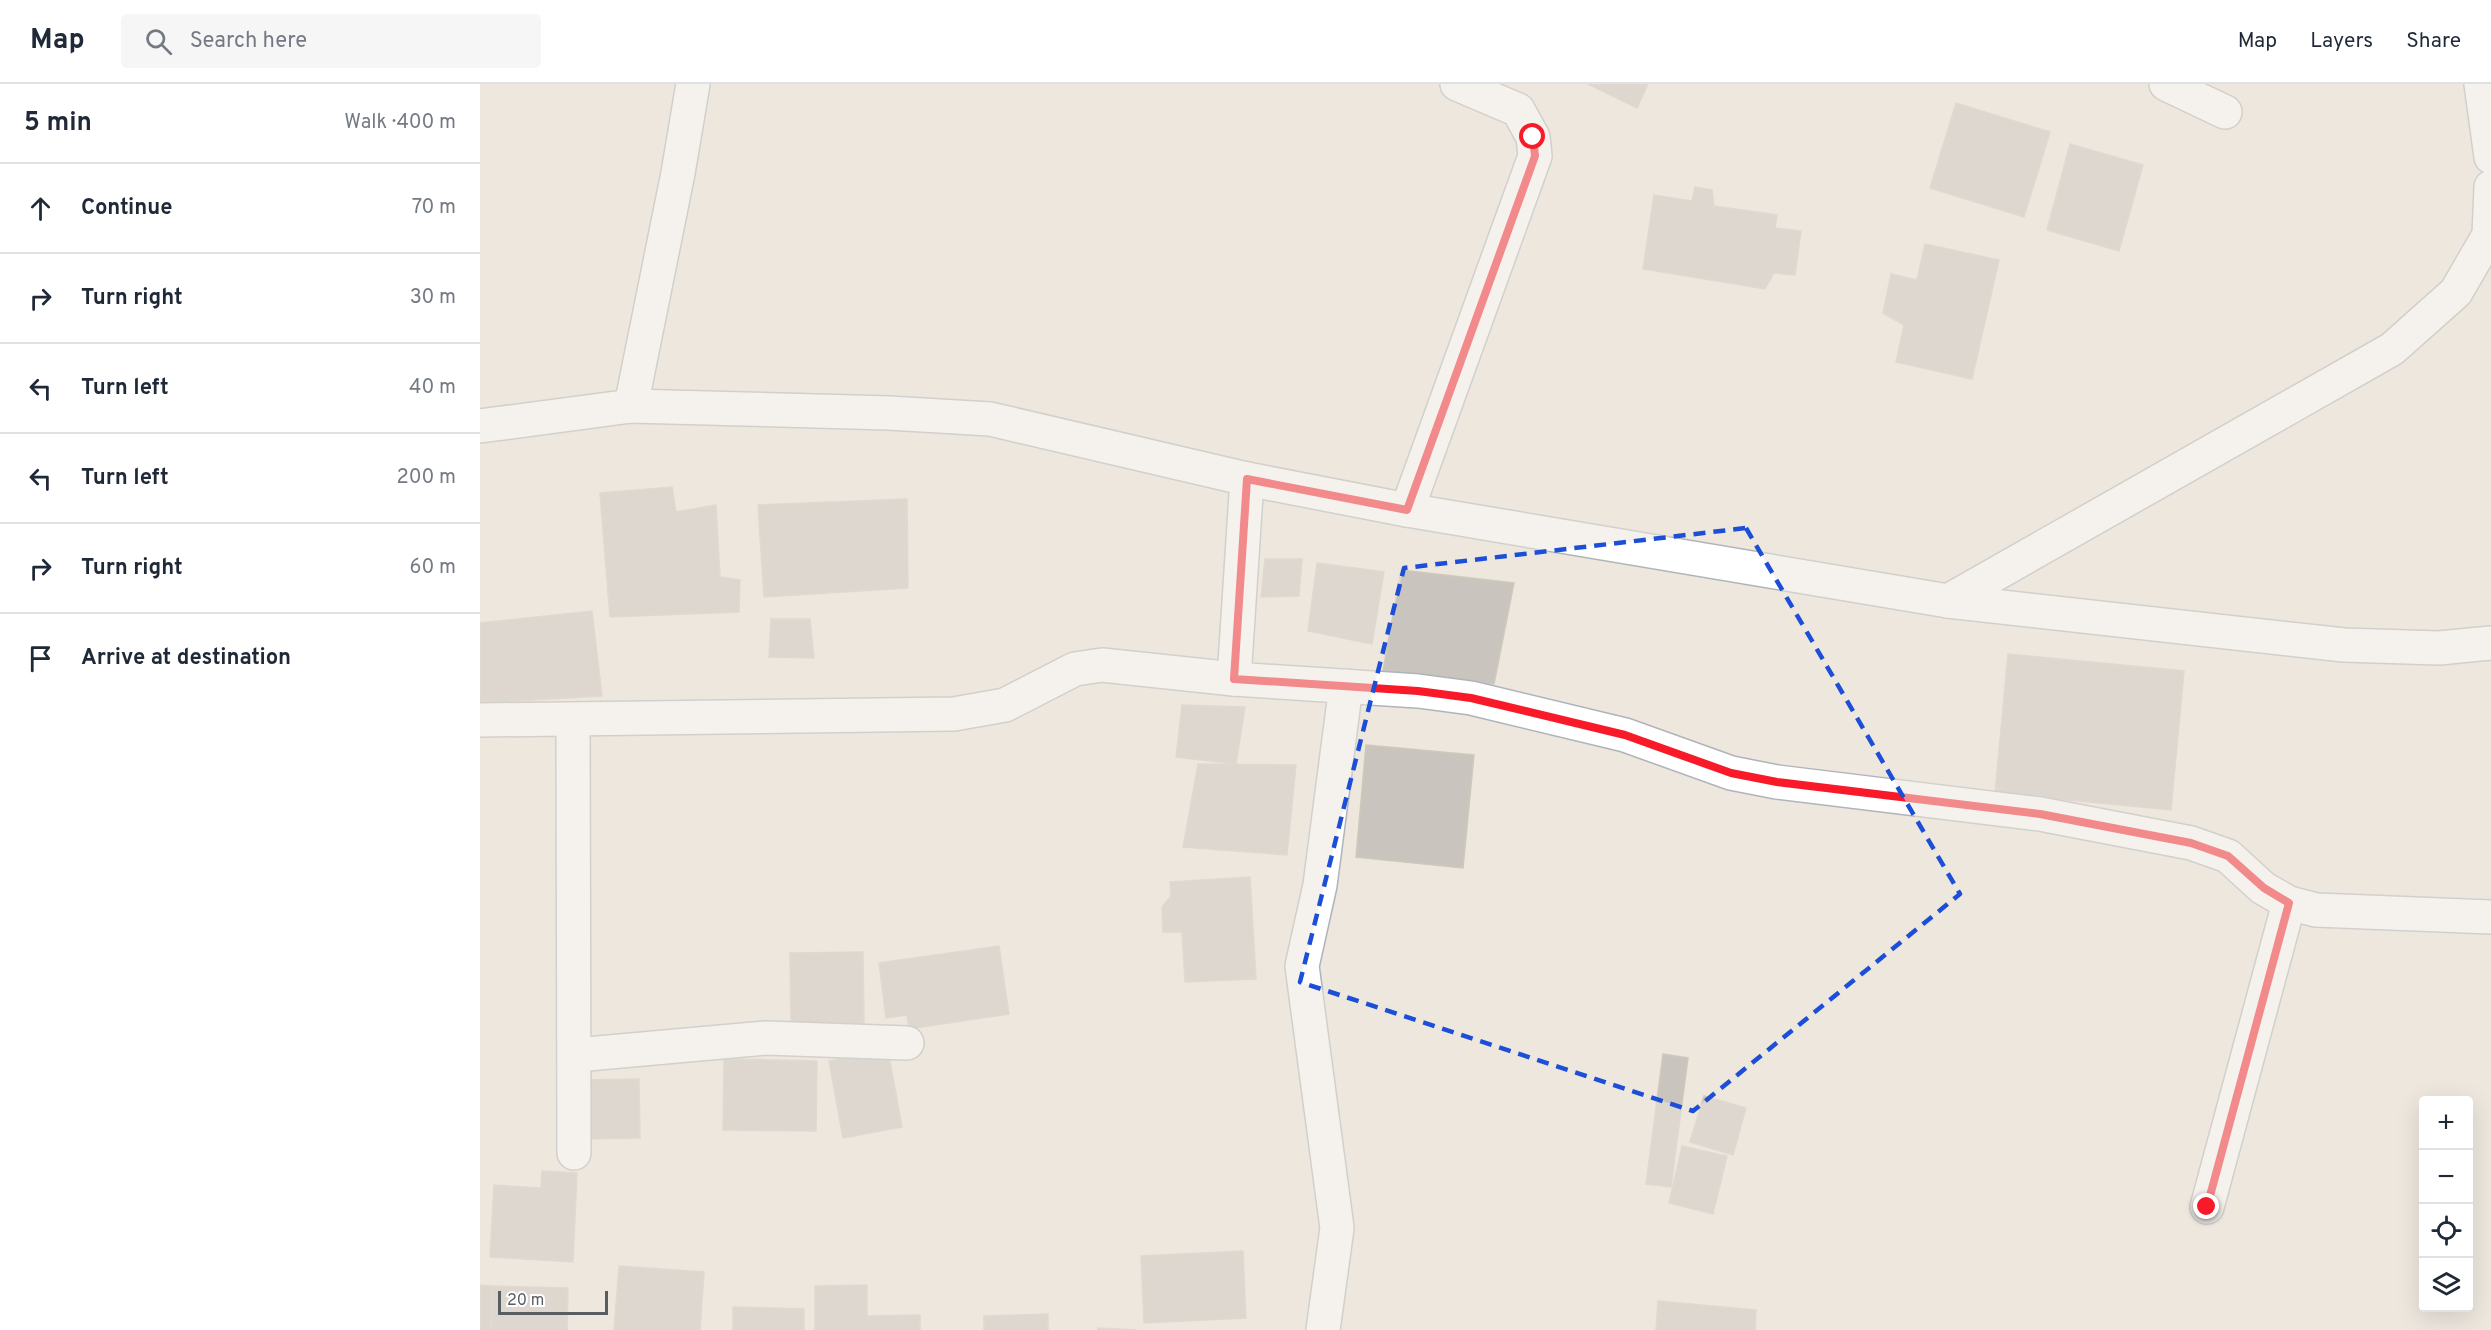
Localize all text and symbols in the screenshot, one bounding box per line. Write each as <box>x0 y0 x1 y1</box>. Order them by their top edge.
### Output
search box <box>121 14 541 68</box>
text: Map <box>30 23 85 59</box>
icon: search <box>142 25 175 58</box>
text: Search here <box>190 28 307 55</box>
text: Map <box>2238 28 2277 55</box>
text: Layers <box>2310 28 2373 55</box>
text: Share <box>2406 28 2461 55</box>
text: 5 min <box>24 107 92 140</box>
text: Walk · 400 m <box>344 110 456 136</box>
route start <box>1519 123 1545 149</box>
icon: ahead <box>24 192 57 225</box>
text: Continue <box>81 195 172 222</box>
text: 70 m <box>412 195 456 221</box>
icon: right <box>24 282 57 315</box>
text: Turn right <box>81 285 183 312</box>
text: 30 m <box>410 285 456 311</box>
icon: left <box>24 372 57 405</box>
text: Turn left <box>81 375 169 402</box>
text: 40 m <box>409 375 456 401</box>
icon: left <box>24 462 57 495</box>
text: Turn left <box>81 465 169 492</box>
text: 200 m <box>397 465 456 491</box>
icon: right <box>24 552 57 585</box>
text: Turn right <box>81 555 183 582</box>
text: 60 m <box>410 555 456 581</box>
icon: arrive <box>24 642 57 675</box>
text: Arrive at destination <box>81 645 291 672</box>
map controls <box>2419 1096 2473 1312</box>
button: + <box>2419 1096 2473 1150</box>
button: − <box>2419 1150 2473 1204</box>
route end <box>2193 1193 2219 1219</box>
button: locate <box>2419 1204 2473 1258</box>
button: layers <box>2419 1258 2473 1312</box>
scale bar <box>498 1288 608 1316</box>
text: 20 m <box>507 1291 544 1311</box>

